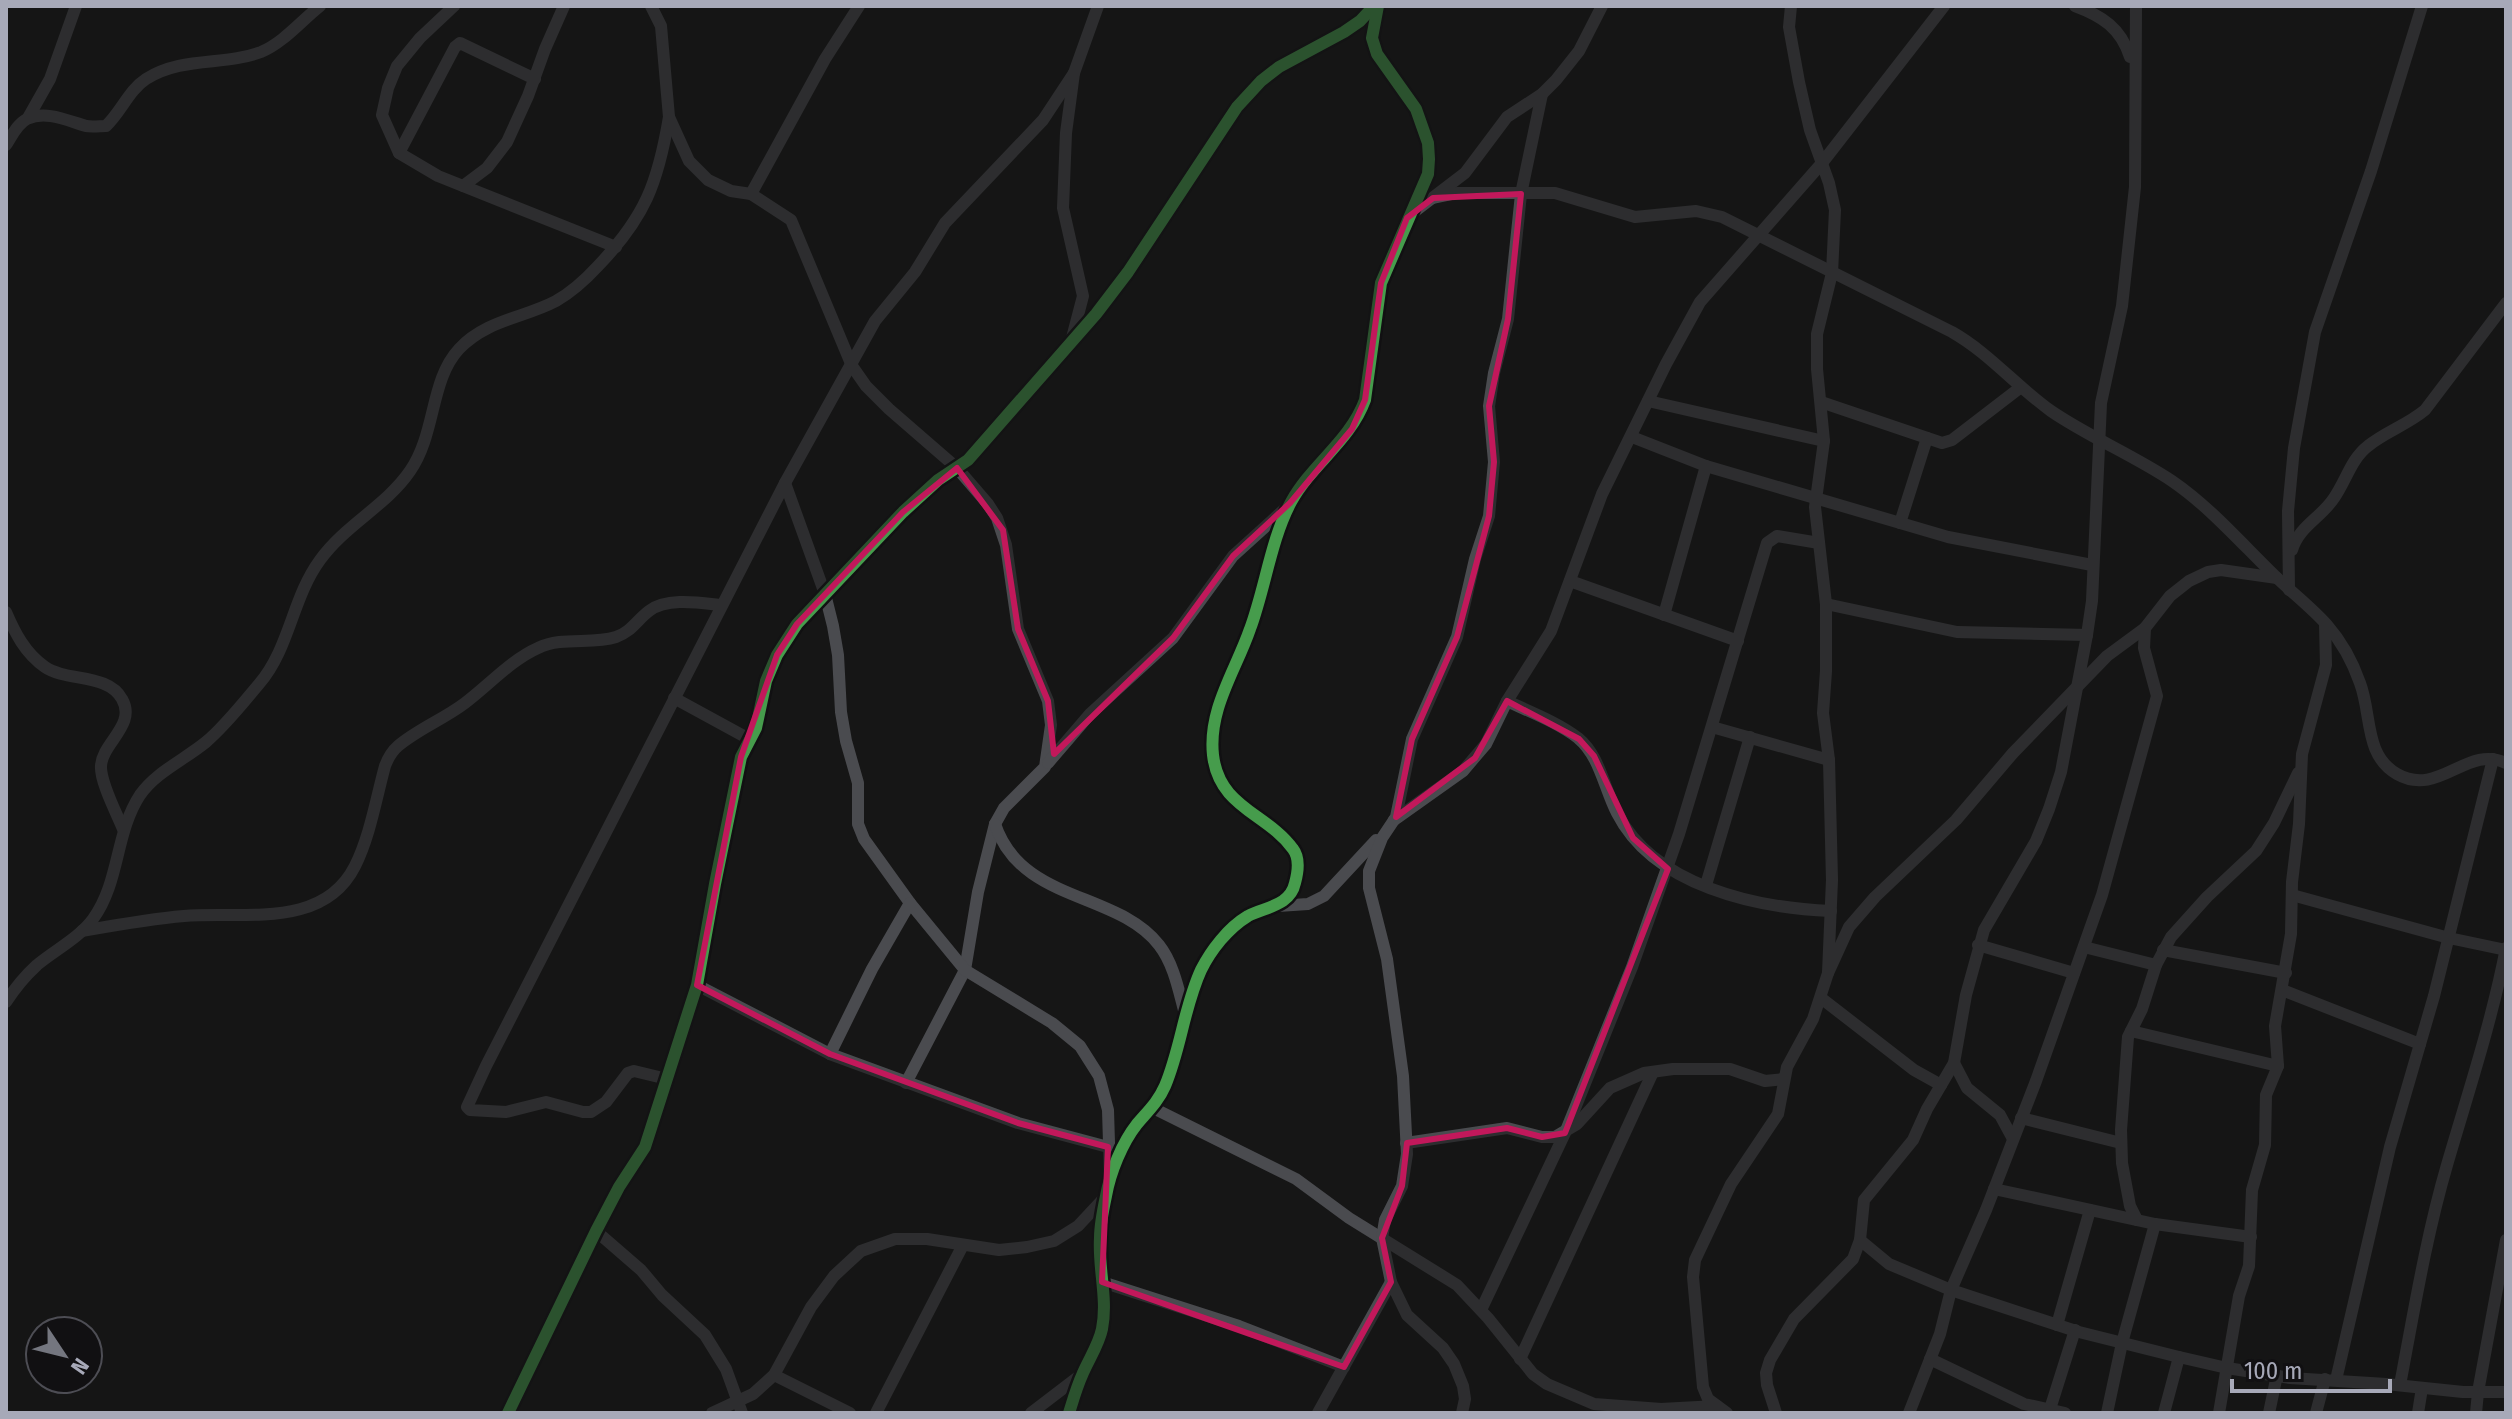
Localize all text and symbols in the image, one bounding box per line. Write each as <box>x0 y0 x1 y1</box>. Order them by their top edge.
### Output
north arrow <box>24 1315 104 1395</box>
scale bar <box>2232 1343 2390 1393</box>
text: N <box>65 1353 95 1379</box>
text: 100 m <box>2244 1357 2302 1385</box>

